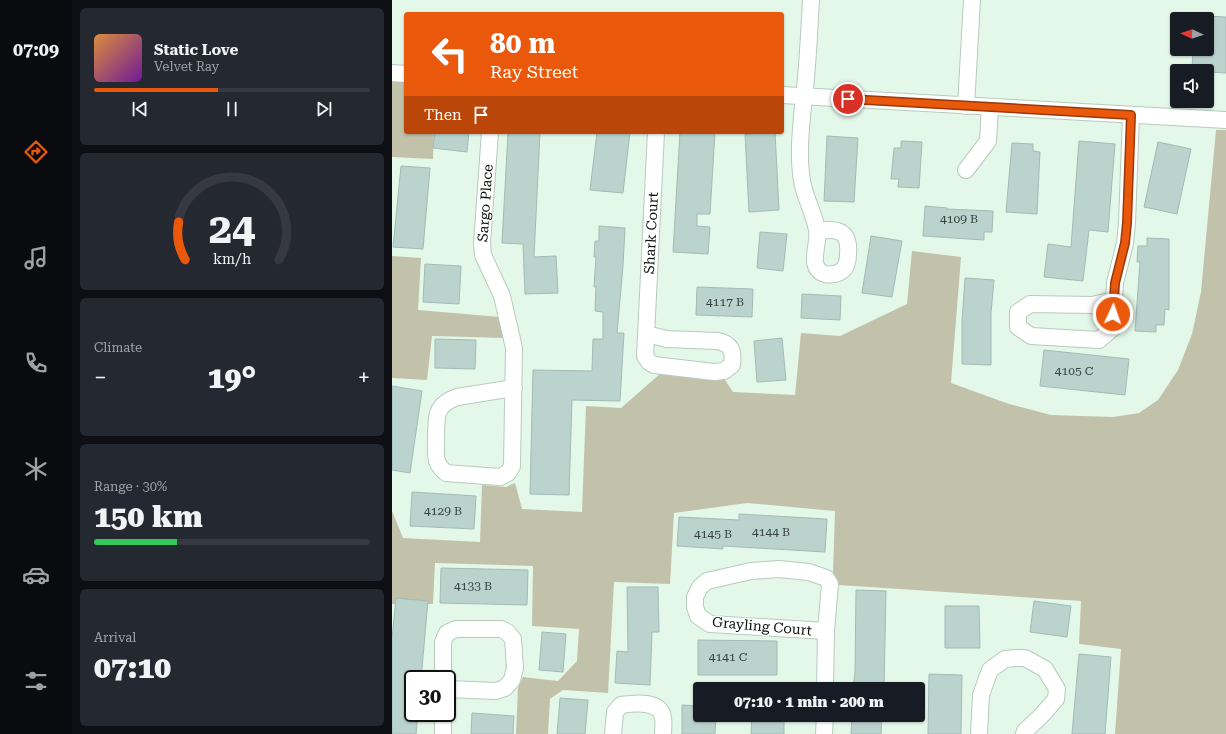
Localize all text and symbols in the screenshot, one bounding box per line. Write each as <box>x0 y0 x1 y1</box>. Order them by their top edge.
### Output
north arrow <box>1170 12 1214 56</box>
map controls <box>1170 12 1214 108</box>
text: 80 m <box>490 27 555 60</box>
icon: left <box>424 28 476 80</box>
text: 07:09 <box>13 39 59 60</box>
text: Static Love <box>154 41 238 59</box>
text: Velvet Ray <box>154 59 219 74</box>
text: Ray Street <box>490 61 578 82</box>
button: sound <box>1170 64 1214 108</box>
pin <box>831 82 865 116</box>
icon: arrive <box>837 88 859 110</box>
icon: previous <box>129 98 151 120</box>
icon: pause <box>221 98 243 120</box>
icon: next <box>313 98 335 120</box>
icon: arrive <box>470 104 492 126</box>
text: Then <box>424 106 462 124</box>
icon: directions <box>22 138 50 166</box>
street label: Sargo Place <box>474 163 496 242</box>
street label: Shark Court <box>641 192 661 274</box>
text: 24 <box>209 204 255 253</box>
house number: 4109 B <box>940 212 978 226</box>
icon: music <box>22 244 50 272</box>
text: km/h <box>213 250 251 266</box>
position arrow <box>1092 293 1134 335</box>
house number: 4117 B <box>706 295 744 309</box>
text: Climate <box>94 340 142 355</box>
icon: phone <box>22 349 50 377</box>
text: 19° <box>208 360 256 395</box>
house number: 4105 C <box>1055 364 1094 378</box>
text: − <box>94 365 106 390</box>
text: + <box>358 365 370 390</box>
icon: climate <box>22 455 50 483</box>
text: Range · 30% <box>94 479 167 494</box>
text: 150 km <box>94 499 203 534</box>
house number: 4129 B <box>424 504 462 518</box>
house number: 4144 B <box>752 525 790 539</box>
house number: 4145 B <box>694 527 732 541</box>
icon: car <box>22 561 50 589</box>
house number: 4133 B <box>454 579 492 593</box>
street label: Grayling Court <box>711 614 813 638</box>
text: Arrival <box>94 630 136 645</box>
text: 07:10 <box>94 650 171 685</box>
house number: 4141 C <box>709 650 748 664</box>
icon: filters <box>22 667 50 695</box>
speed limit sign: 30 <box>404 670 456 722</box>
text: 07:10 · 1 min · 200 m <box>734 693 884 711</box>

